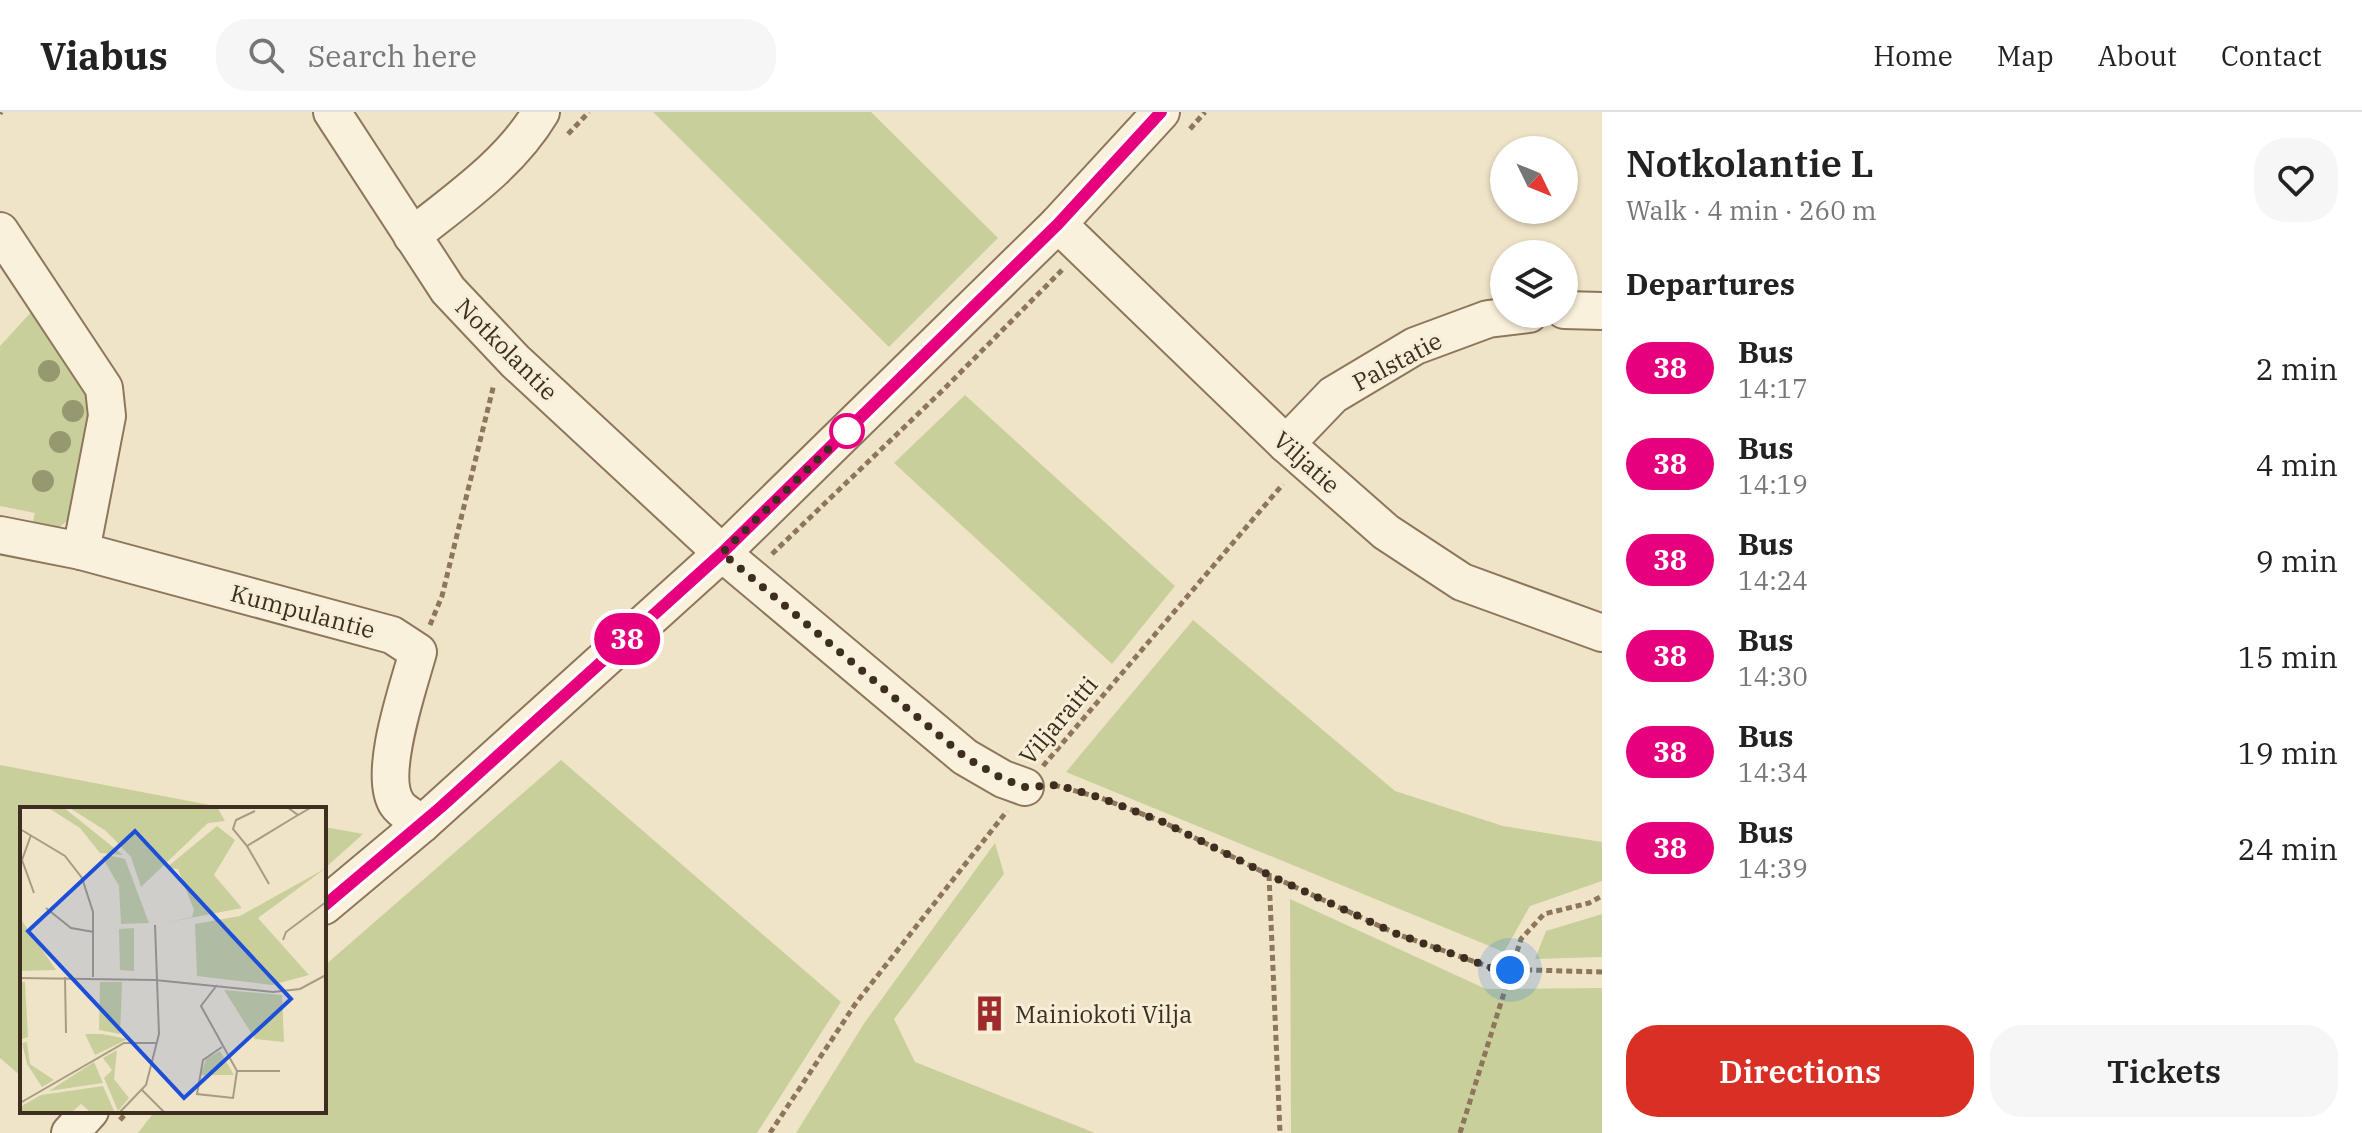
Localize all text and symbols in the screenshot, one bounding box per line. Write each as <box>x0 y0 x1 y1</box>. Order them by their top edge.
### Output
search box <box>216 19 776 91</box>
text: Viabus <box>40 31 168 80</box>
icon: search <box>244 33 288 77</box>
text: Search here <box>308 36 477 75</box>
text: Home <box>1873 37 1953 74</box>
text: Map <box>1997 37 2054 74</box>
text: About <box>2098 37 2177 74</box>
text: Contact <box>2221 37 2322 74</box>
north arrow <box>1490 136 1578 224</box>
map controls <box>1490 136 1578 328</box>
text: Notkolantie L <box>1626 138 1874 187</box>
button: heart <box>2254 138 2338 222</box>
text: Walk · 4 min · 260 m <box>1626 193 1877 227</box>
button: layers <box>1490 240 1578 328</box>
text: Departures <box>1626 264 1795 303</box>
street label: Notkolantie <box>449 291 565 407</box>
street label: Palstatie <box>1347 324 1447 398</box>
text: Bus <box>1738 332 1793 371</box>
text: 38 <box>1653 349 1687 386</box>
text: 2 min <box>2256 349 2338 388</box>
text: 14:17 <box>1738 371 1808 405</box>
unlabelled marker <box>830 414 864 448</box>
street label: Viljatie <box>1267 424 1347 500</box>
text: Bus <box>1738 428 1793 467</box>
text: 38 <box>1653 445 1687 482</box>
text: 4 min <box>2256 445 2338 484</box>
text: 14:19 <box>1738 467 1808 501</box>
text: Bus <box>1738 524 1793 563</box>
text: 38 <box>1653 541 1687 578</box>
text: 9 min <box>2256 541 2338 580</box>
text: 14:24 <box>1738 563 1808 597</box>
street label: Kumpulantie <box>227 576 379 646</box>
line badge: 38 <box>591 613 663 665</box>
text: 38 <box>610 620 644 657</box>
text: Bus <box>1738 620 1793 659</box>
text: 38 <box>1653 637 1687 674</box>
text: 15 min <box>2238 637 2338 676</box>
text: 14:30 <box>1738 659 1808 693</box>
street label: Viljaraitti <box>1012 669 1104 771</box>
text: Bus <box>1738 716 1793 755</box>
text: 38 <box>1653 733 1687 770</box>
text: 19 min <box>2238 733 2338 772</box>
text: 14:34 <box>1738 755 1808 789</box>
inset map <box>20 807 326 1113</box>
text: Bus <box>1738 812 1793 851</box>
text: 38 <box>1653 829 1687 866</box>
text: 24 min <box>2238 829 2338 868</box>
text: 14:39 <box>1738 851 1808 885</box>
your location <box>1490 950 1530 990</box>
building icon: Mainiokoti Vilja <box>970 995 1008 1033</box>
place label: Mainiokoti Vilja <box>1015 998 1192 1030</box>
button: Directions <box>1626 1025 1974 1117</box>
button: Tickets <box>1990 1025 2338 1117</box>

